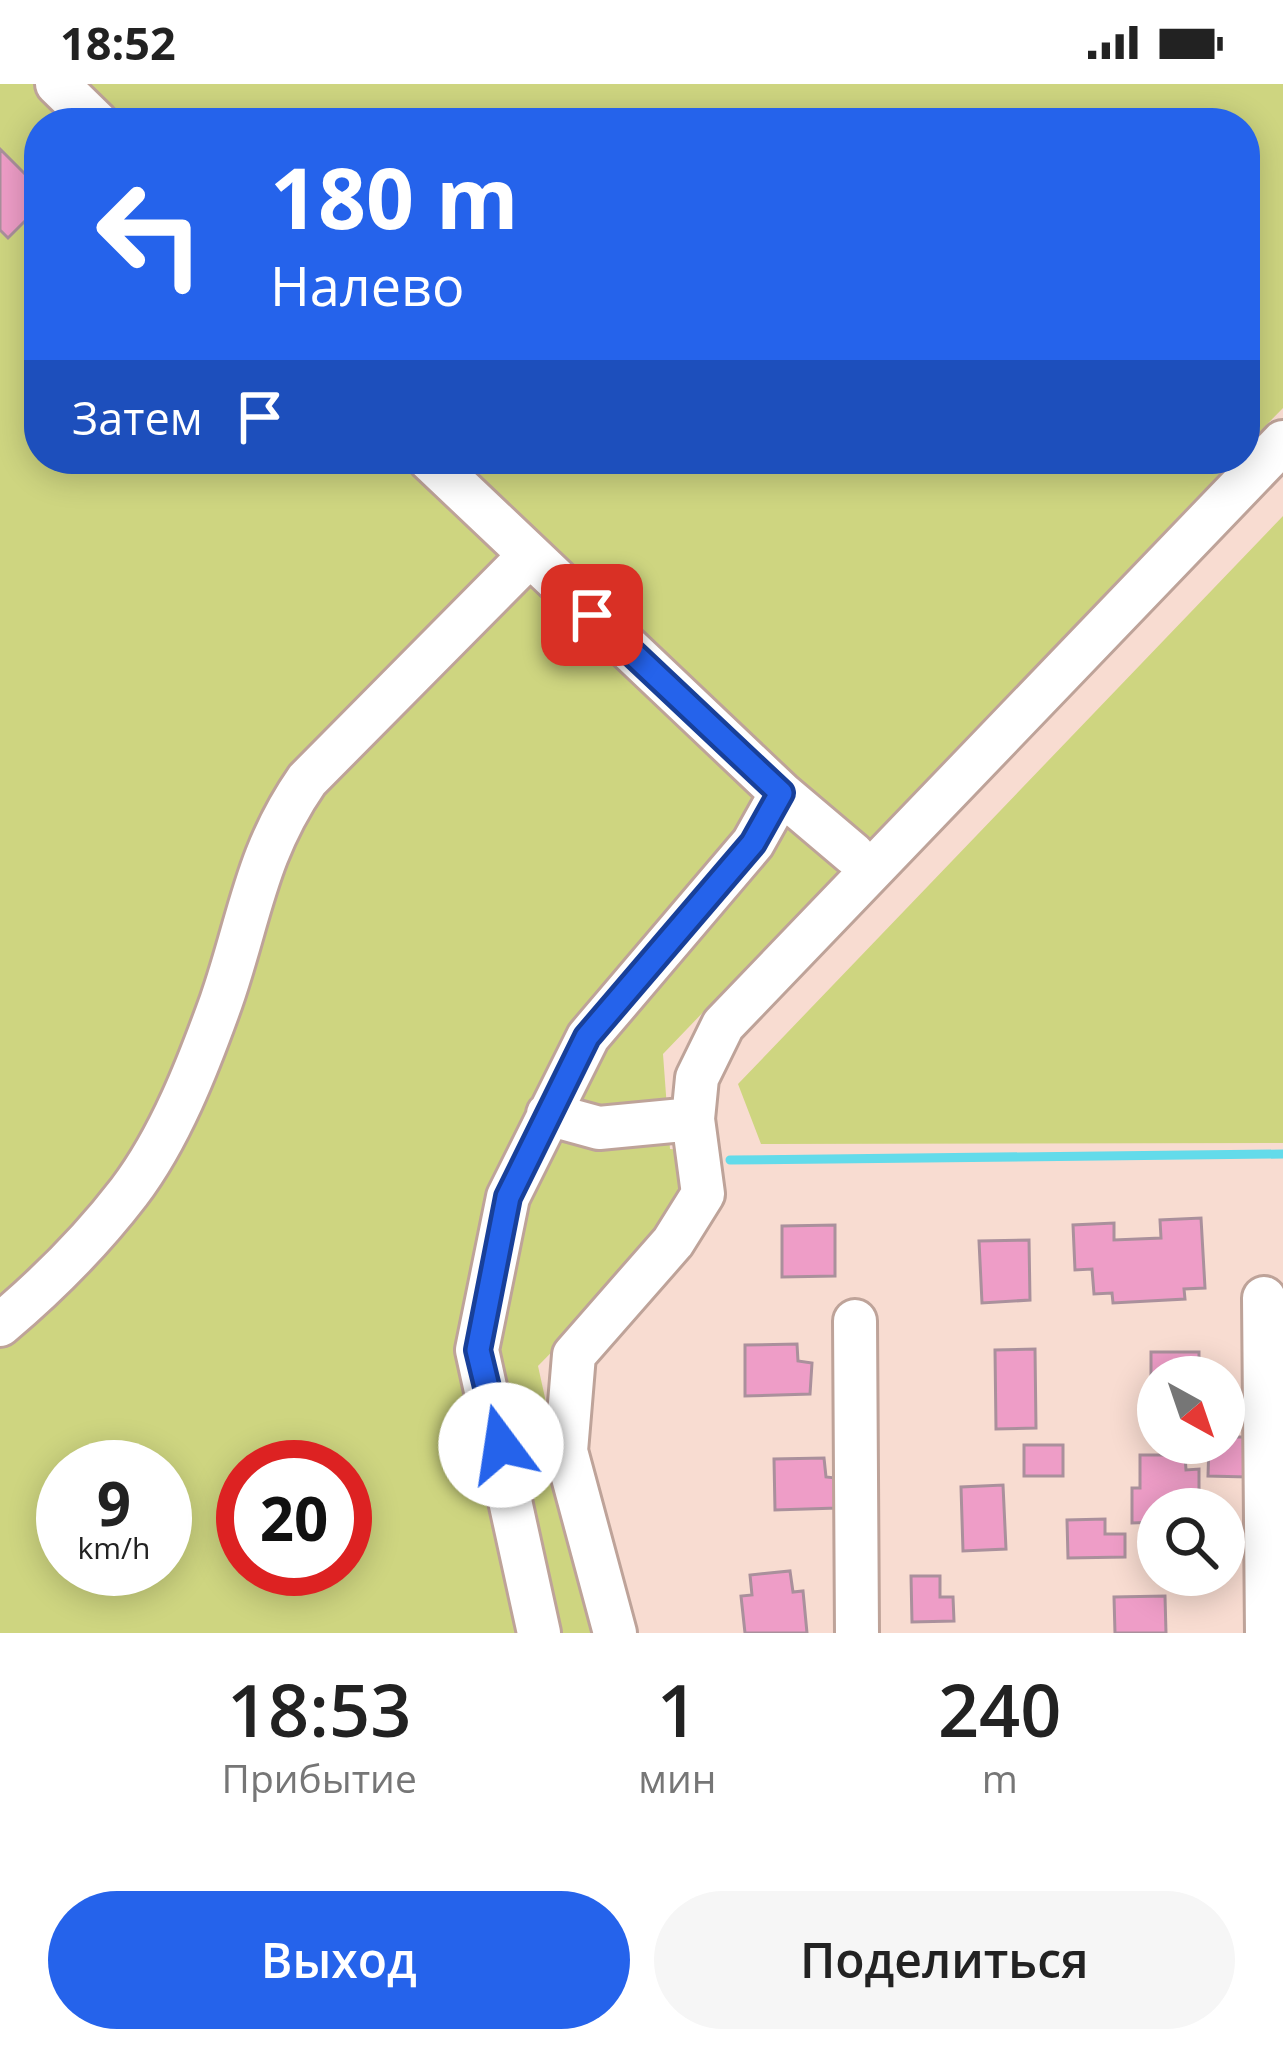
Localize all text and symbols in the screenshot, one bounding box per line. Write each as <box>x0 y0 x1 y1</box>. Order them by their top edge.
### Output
text: 18:52 <box>60 12 176 73</box>
text: 180 m <box>270 139 518 254</box>
icon: left <box>72 156 228 312</box>
text: Налево <box>270 248 465 322</box>
icon: arrive <box>227 384 293 450</box>
text: Затем <box>72 387 203 448</box>
pin <box>541 564 643 666</box>
icon: arrive <box>559 582 625 648</box>
north arrow <box>1137 1356 1245 1464</box>
map controls <box>1137 1356 1245 1596</box>
position arrow <box>438 1382 564 1508</box>
speed limit sign: 20 <box>216 1440 372 1596</box>
text: 9 <box>97 1462 131 1544</box>
button: search <box>1137 1488 1245 1596</box>
text: km/h <box>78 1527 150 1568</box>
text: 18:53 <box>227 1660 411 1758</box>
text: 1 <box>657 1660 698 1758</box>
text: 240 <box>938 1660 1061 1758</box>
text: Прибытие <box>222 1751 417 1804</box>
text: мин <box>638 1751 716 1804</box>
text: m <box>982 1751 1018 1804</box>
button: Выход <box>48 1891 630 2029</box>
button: Поделиться <box>654 1891 1235 2029</box>

